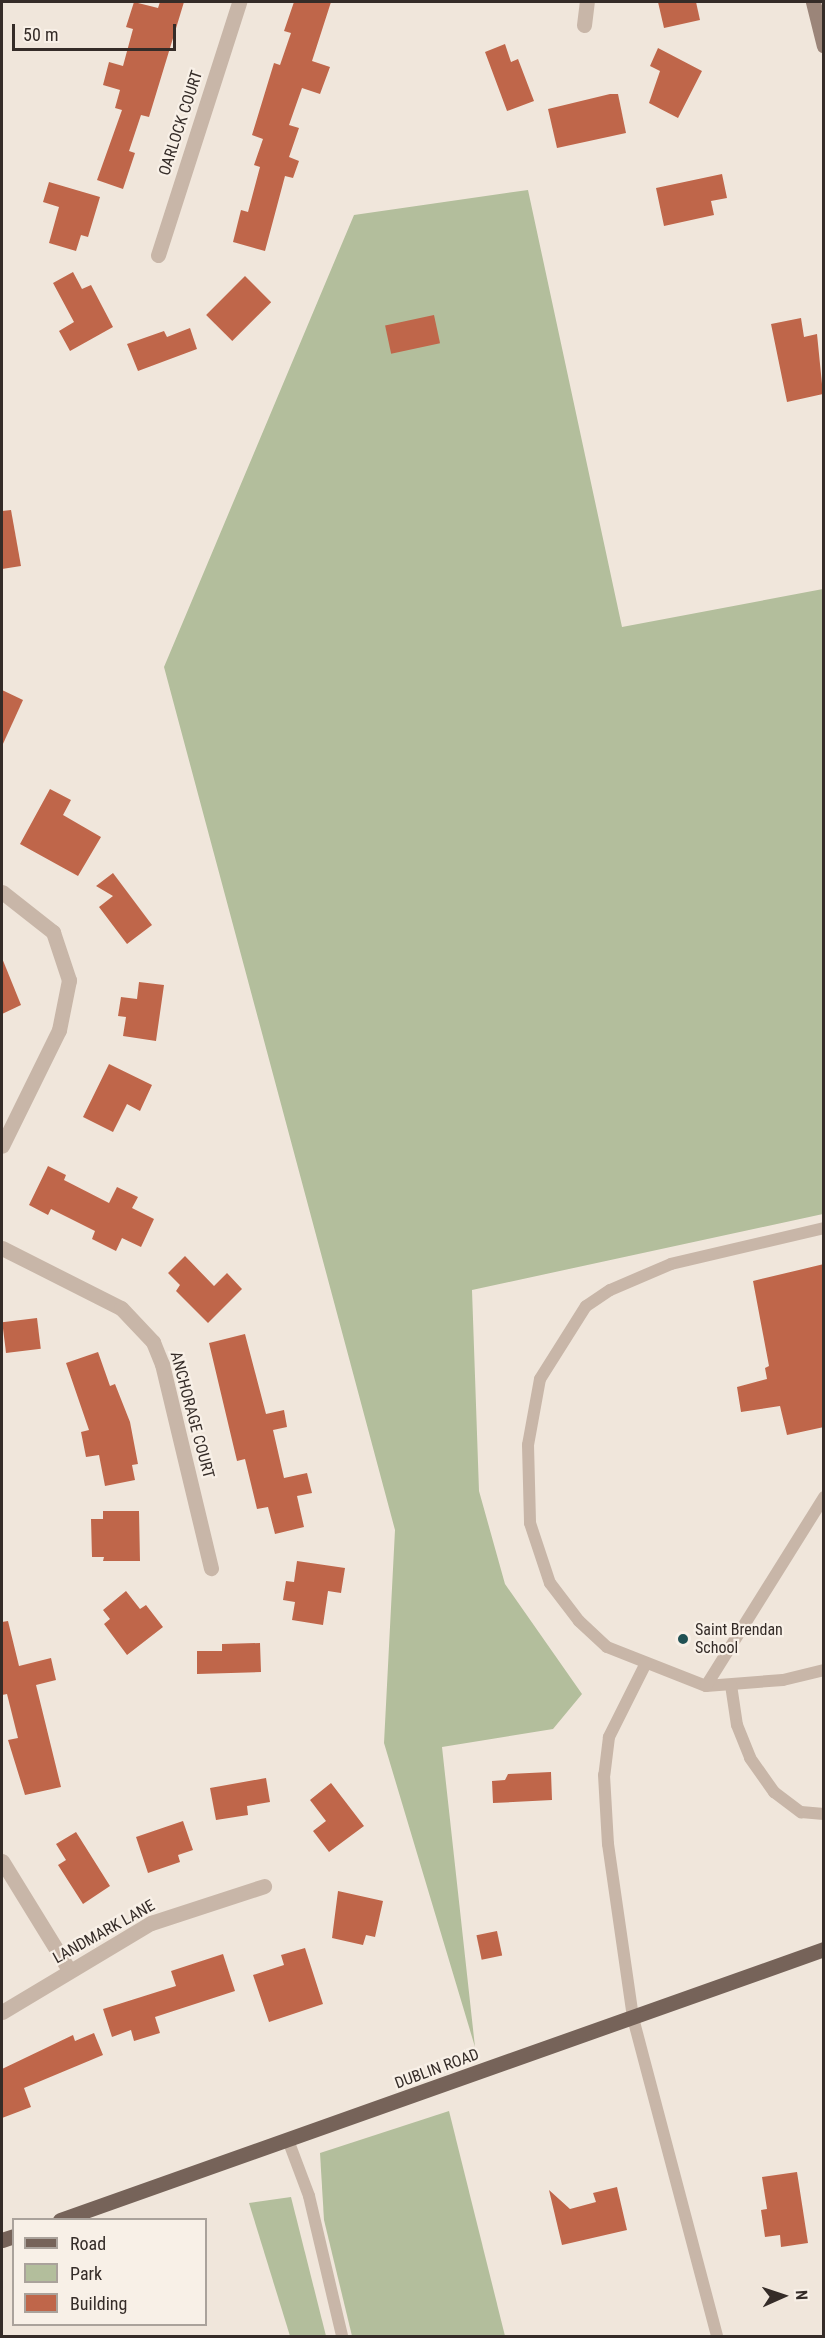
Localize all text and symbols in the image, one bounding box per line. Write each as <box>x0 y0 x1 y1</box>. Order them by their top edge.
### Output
scale bar <box>15 12 178 50</box>
text: 50 m <box>23 24 58 45</box>
street label: OARLOCK COURT <box>155 68 207 178</box>
street label: ANCHORAGE COURT <box>166 1350 218 1480</box>
place label: Saint Brendan School <box>695 1620 783 1658</box>
marker: Saint Brendan School <box>676 1632 690 1646</box>
street label: LANDMARK LANE <box>50 1896 158 1968</box>
street label: DUBLIN ROAD <box>392 2045 482 2093</box>
legend <box>12 2218 207 2326</box>
text: Road <box>70 2233 106 2254</box>
text: Park <box>70 2263 102 2284</box>
north arrow <box>753 2266 813 2326</box>
text: N <box>792 2290 811 2300</box>
text: Building <box>70 2293 127 2314</box>

